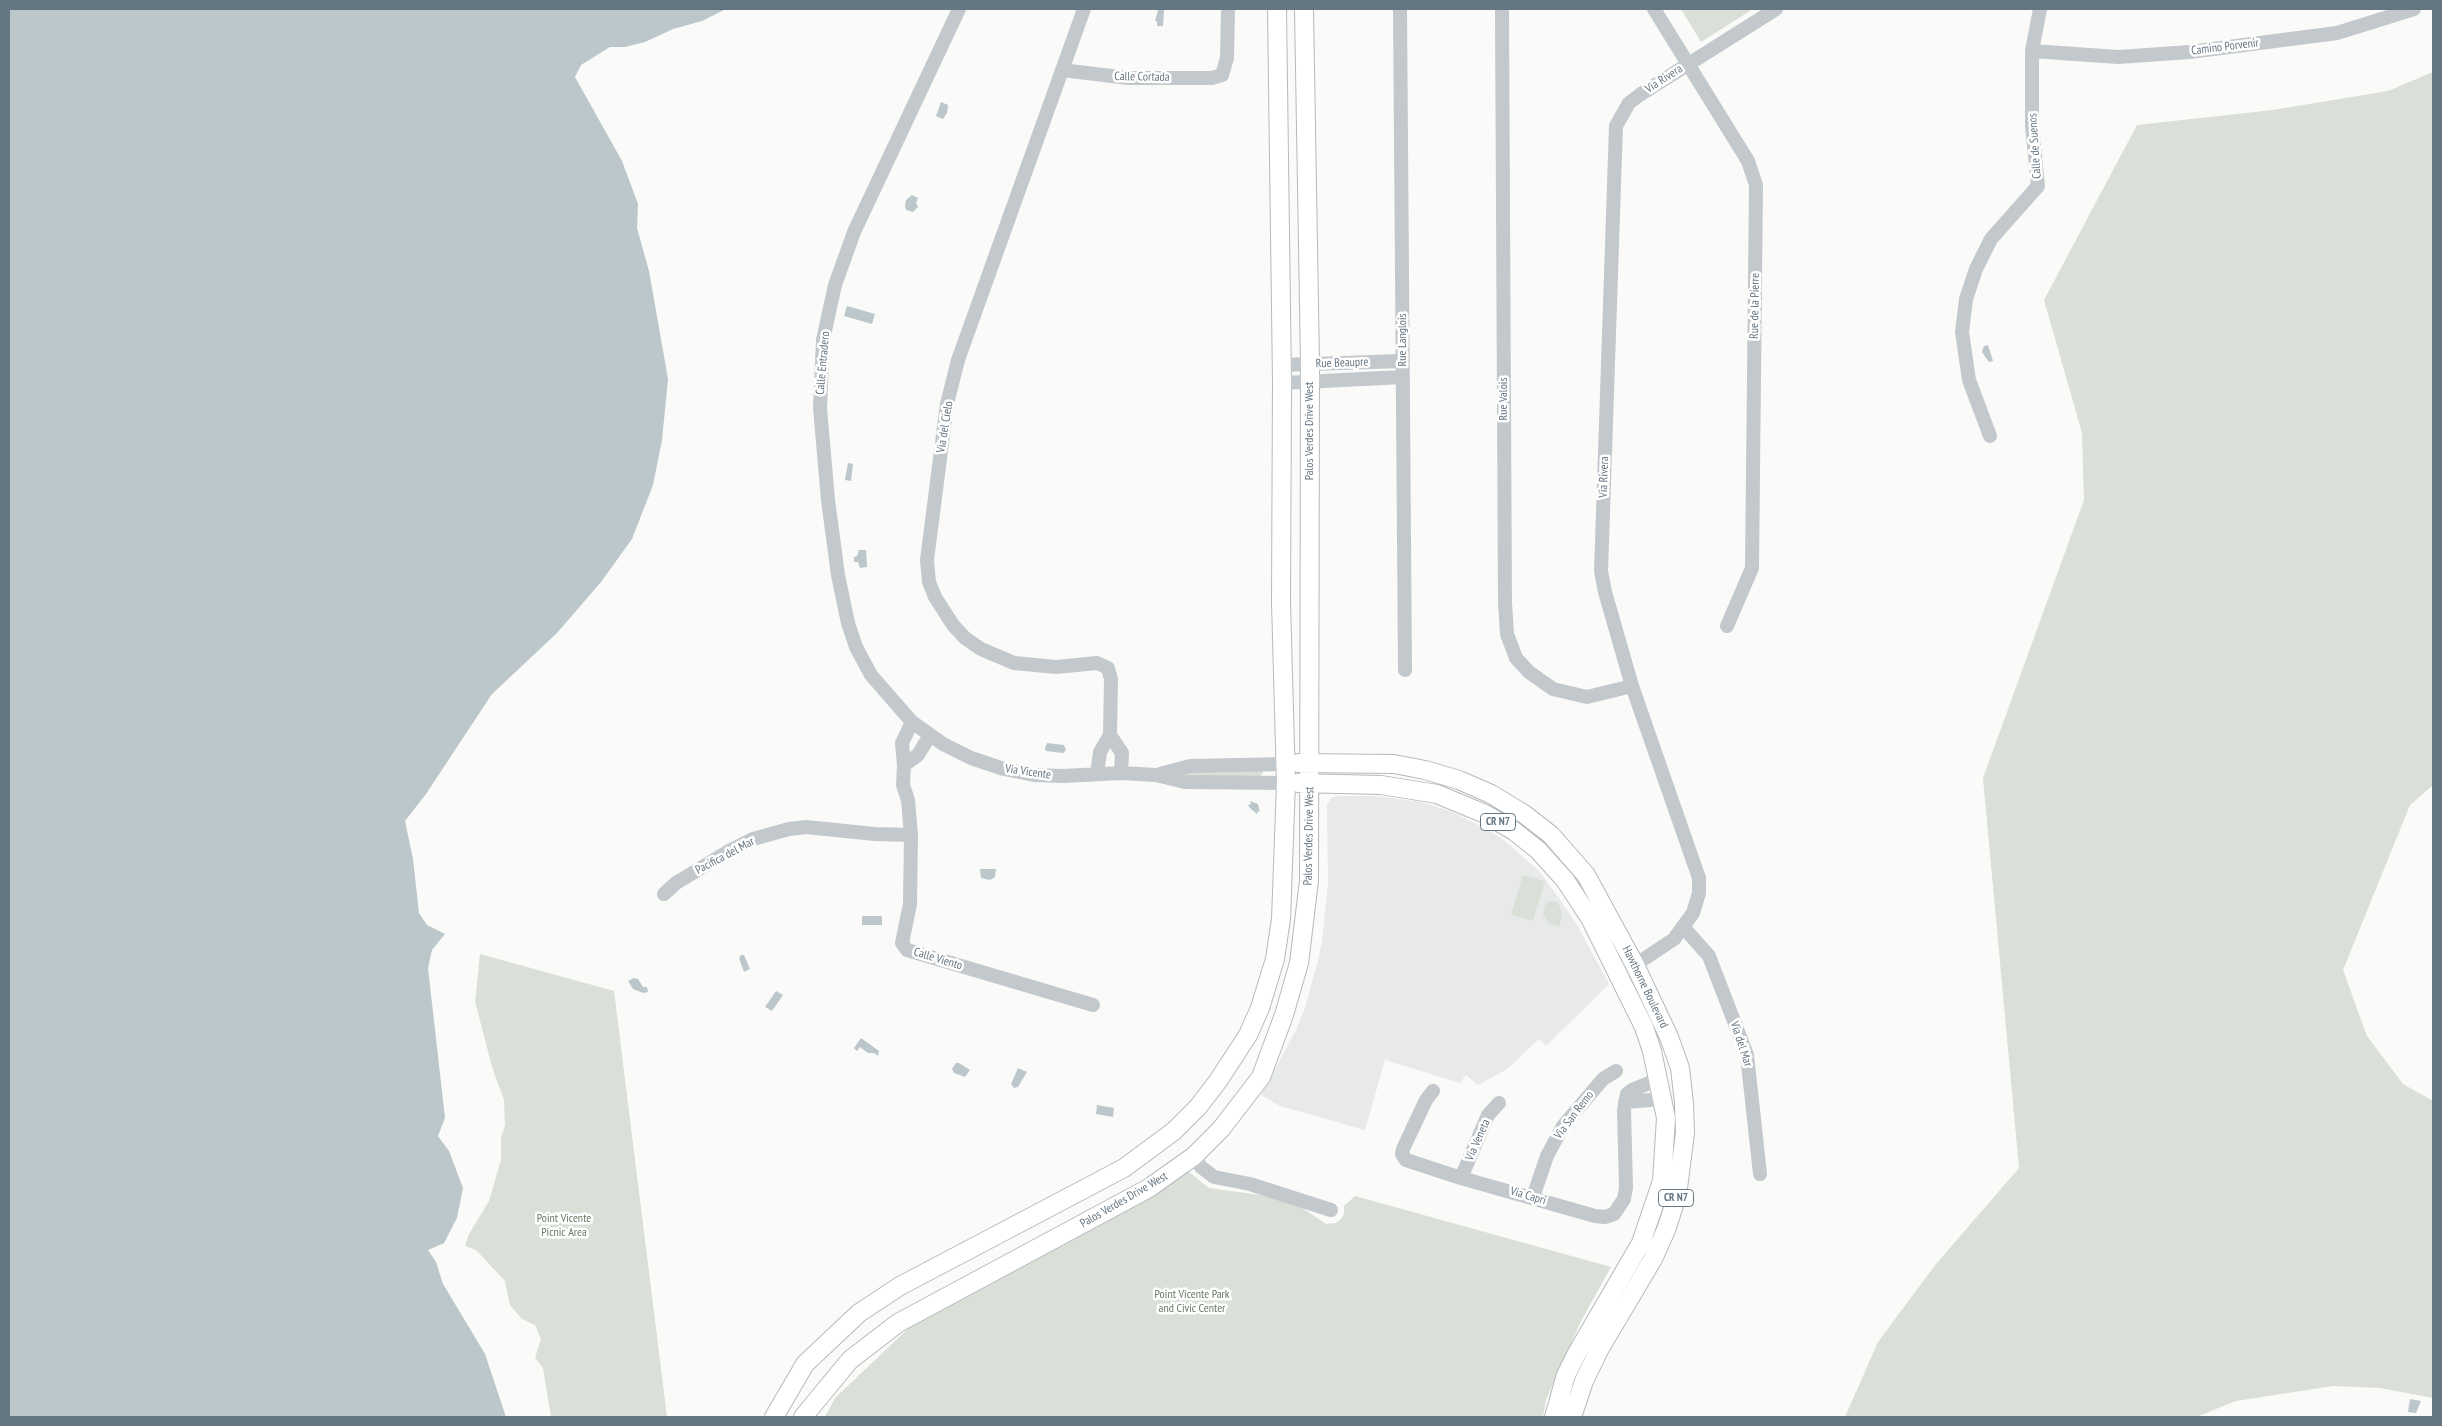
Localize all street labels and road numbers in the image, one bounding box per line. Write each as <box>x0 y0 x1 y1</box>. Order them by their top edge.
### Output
street label: Camino Porvenir <box>2190 36 2260 58</box>
street label: Via Rivera <box>1643 62 1685 96</box>
street label: Calle Cortada <box>1114 69 1170 85</box>
street label: Calle de Suenos <box>2026 113 2044 179</box>
street label: Rue de la Pierre <box>1747 273 1763 339</box>
street label: Rue Langlois <box>1396 313 1410 367</box>
street label: Calle Entradero <box>813 331 833 395</box>
street label: Rue Beaupre <box>1315 355 1369 371</box>
street label: Rue Valois <box>1497 378 1511 420</box>
street label: Palos Verdes Drive West <box>1303 382 1317 480</box>
street label: Via del Cielo <box>934 400 956 454</box>
street label: Via Rivera <box>1596 456 1612 498</box>
street label: Via Vicente <box>1004 762 1052 782</box>
street label: Palos Verdes Drive West <box>1301 787 1317 885</box>
road number: CR N7 <box>1480 814 1516 830</box>
street label: Pacifica del Mar <box>693 834 757 878</box>
street label: Hawthorne Boulevard <box>1619 944 1671 1030</box>
street label: Calle Viento <box>912 945 964 973</box>
street label: Via del Mar <box>1727 1020 1755 1068</box>
street label: Via San Remo <box>1551 1088 1597 1142</box>
street label: Via Veneta <box>1463 1117 1493 1163</box>
street label: Palos Verdes Drive West <box>1078 1169 1170 1231</box>
street label: Via Capri <box>1508 1184 1548 1208</box>
road number: CR N7 <box>1658 1190 1694 1206</box>

